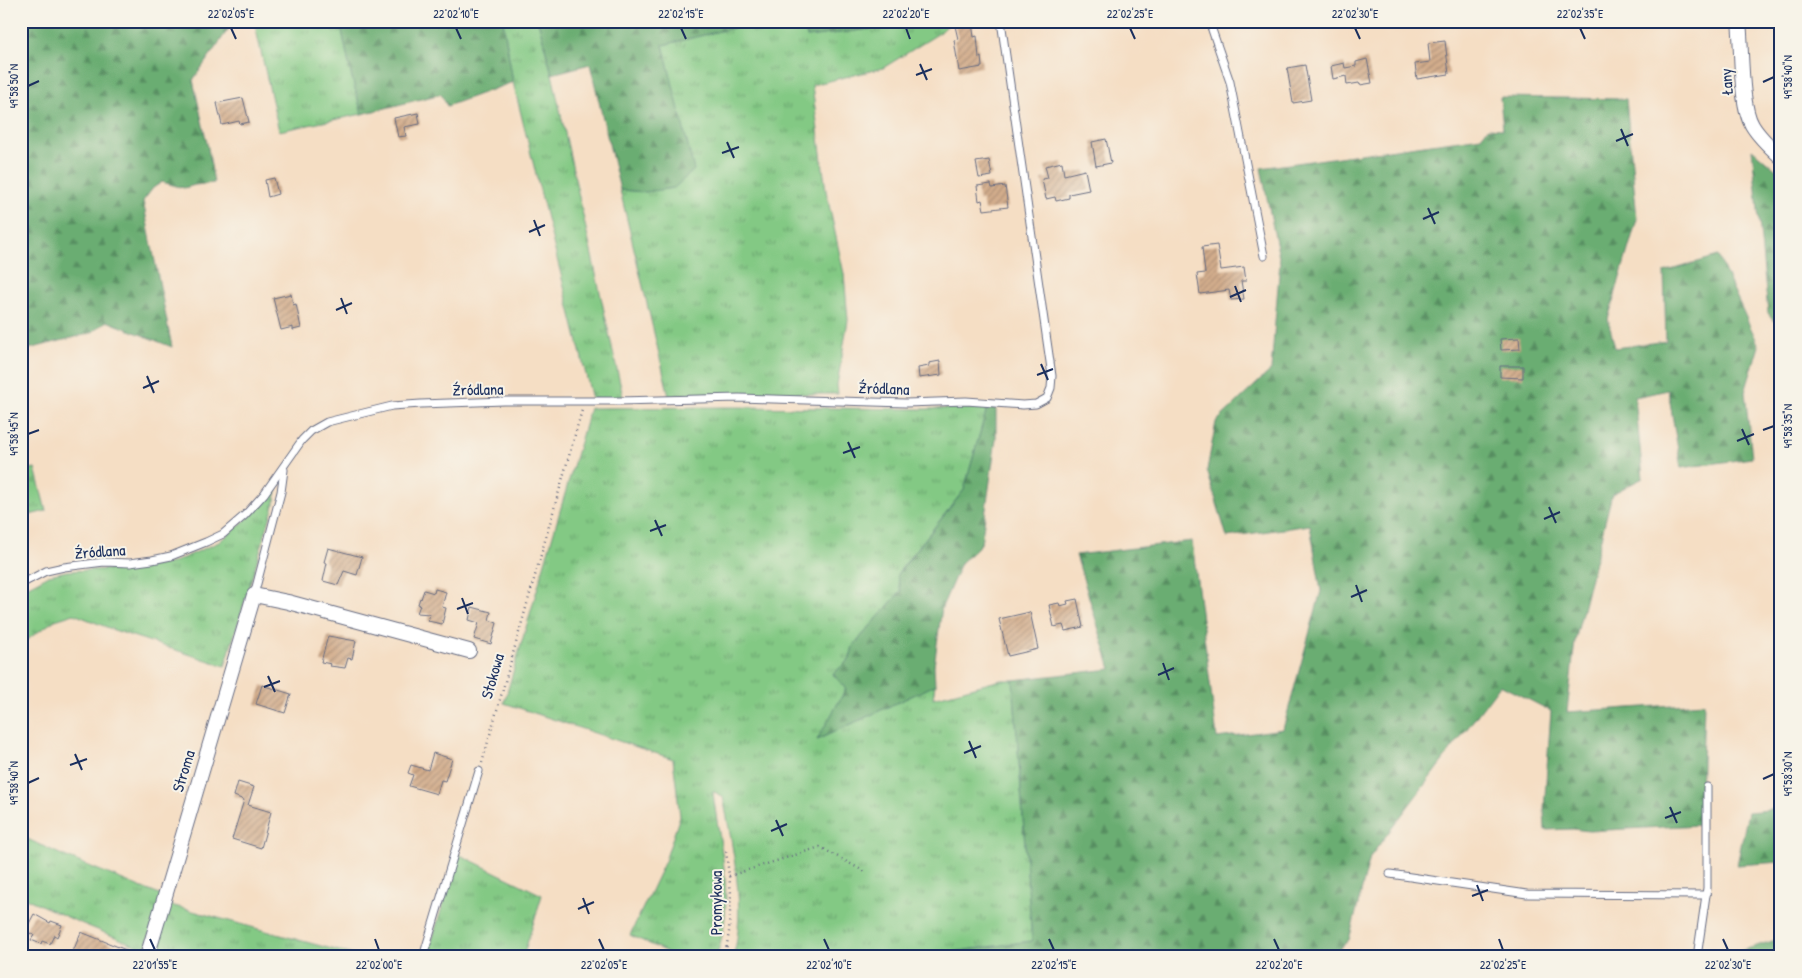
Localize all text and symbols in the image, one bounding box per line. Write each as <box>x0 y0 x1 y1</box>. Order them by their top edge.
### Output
text: 22°02'05"E <box>208 5 255 22</box>
text: 22°02'10"E <box>433 5 480 22</box>
text: 22°02'15"E <box>658 5 704 22</box>
text: 22°02'20"E <box>883 5 930 22</box>
text: 22°02'25"E <box>1107 5 1154 22</box>
text: 22°02'30"E <box>1332 5 1379 22</box>
text: 22°02'35"E <box>1557 5 1604 22</box>
text: 49°58'40"N <box>1779 55 1796 99</box>
text: 49°58'50"N <box>5 64 22 108</box>
street label: Łany <box>1714 67 1738 96</box>
street label: Źródlana <box>858 376 910 400</box>
street label: Źródlana <box>452 378 504 400</box>
text: 49°58'35"N <box>1779 404 1796 448</box>
text: 49°58'45"N <box>5 412 22 456</box>
street label: Źródlana <box>74 538 126 564</box>
street label: Stokowa <box>475 651 509 701</box>
street label: Stroma <box>166 747 200 795</box>
text: 49°58'30"N <box>1779 752 1796 796</box>
text: 49°58'40"N <box>5 761 22 805</box>
street label: Promykowa <box>705 871 727 935</box>
text: 22°01'55"E <box>133 956 178 973</box>
text: 22°02'00"E <box>356 956 403 973</box>
text: 22°02'05"E <box>581 956 628 973</box>
text: 22°02'10"E <box>806 956 853 973</box>
text: 22°02'15"E <box>1031 956 1077 973</box>
text: 22°02'20"E <box>1256 956 1303 973</box>
text: 22°02'25"E <box>1480 956 1527 973</box>
text: 22°02'30"E <box>1705 956 1752 973</box>

